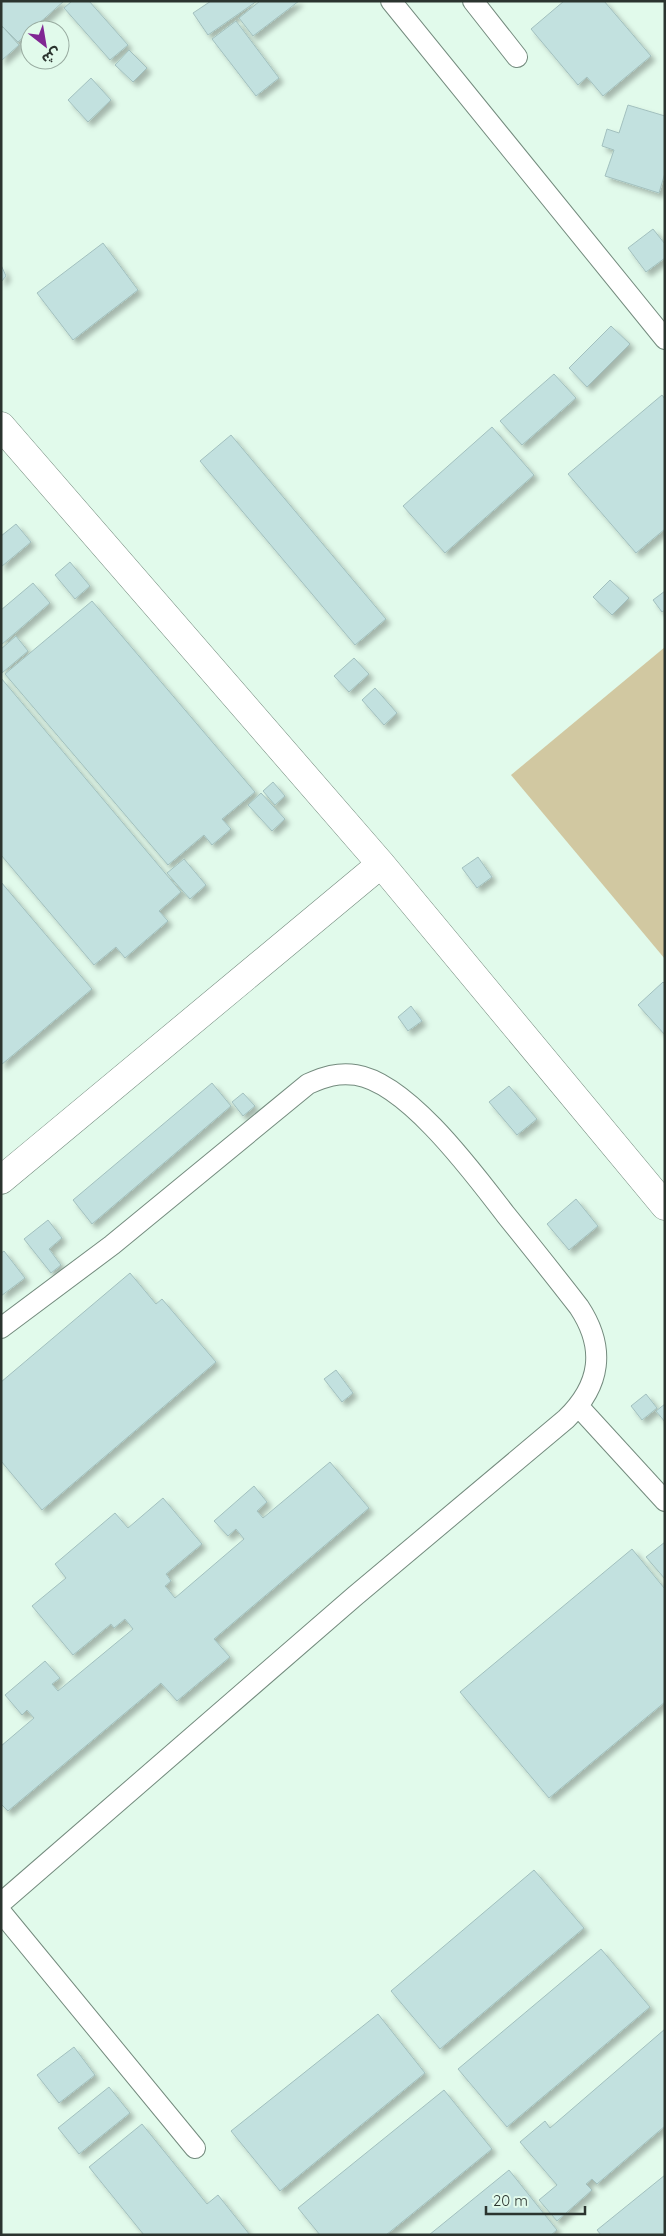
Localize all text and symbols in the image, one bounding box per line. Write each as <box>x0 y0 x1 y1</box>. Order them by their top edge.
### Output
north arrow <box>20 20 70 70</box>
text: ش <box>39 43 65 69</box>
scale bar <box>486 2184 585 2216</box>
text: 20 m <box>493 2191 528 2210</box>

